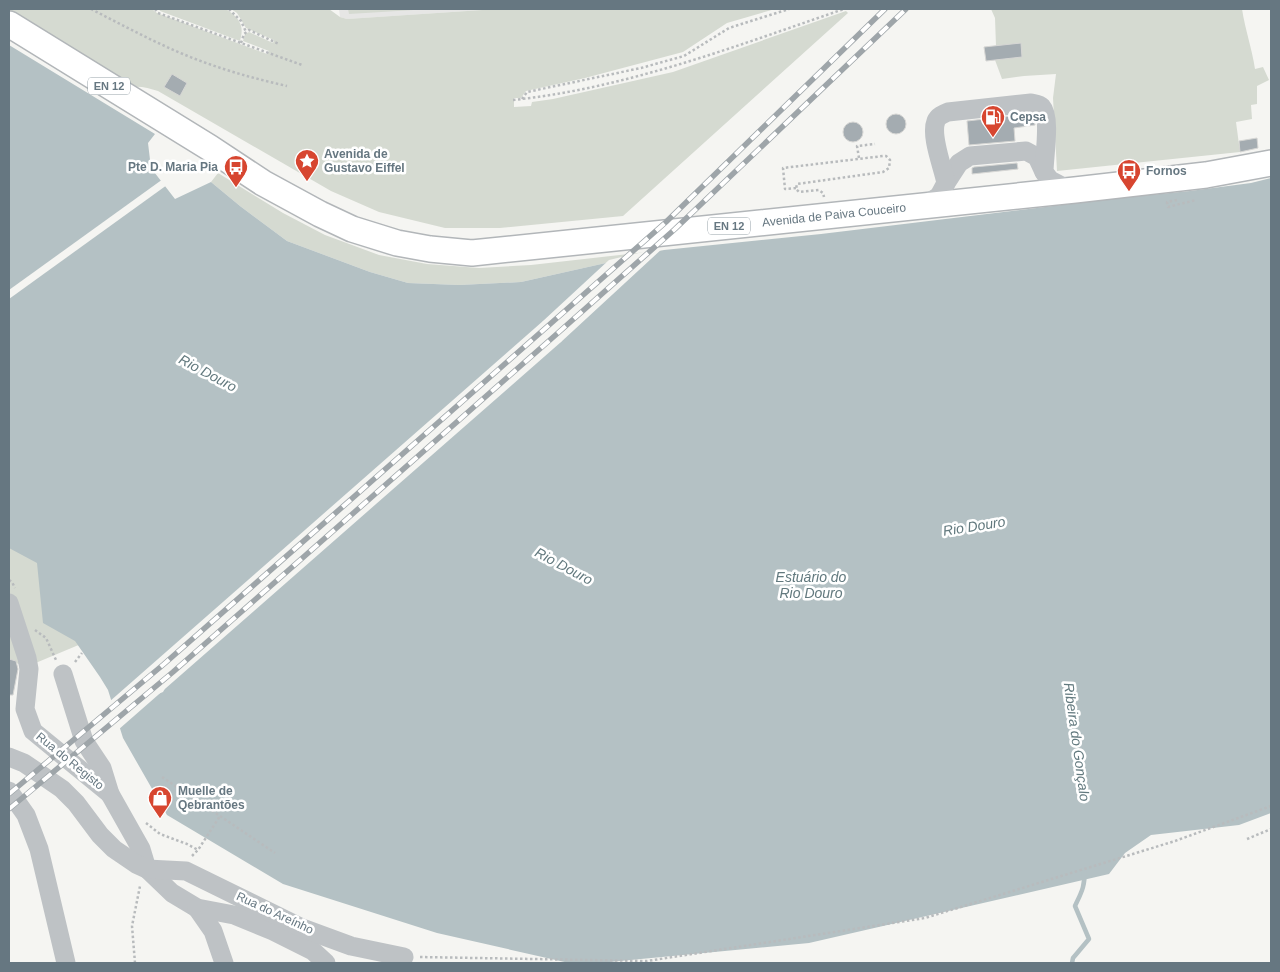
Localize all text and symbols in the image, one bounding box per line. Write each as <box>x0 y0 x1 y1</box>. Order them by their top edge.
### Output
road number: EN 12 <box>88 78 130 94</box>
fuel station icon: Cepsa <box>980 104 1006 138</box>
place label: Cepsa <box>1010 110 1046 124</box>
place label: Avenida de Gustavo Eiffel <box>324 147 405 175</box>
place icon: Avenida de Gustavo Eiffel <box>294 148 320 182</box>
bus stop icon: Pte D. Maria Pia <box>223 154 249 188</box>
bus stop icon: Fornos <box>1116 158 1142 192</box>
place label: Pte D. Maria Pia <box>128 160 218 174</box>
place label: Fornos <box>1146 164 1187 178</box>
street label: Avenida de Paiva Couceiro <box>761 200 907 230</box>
road number: EN 12 <box>708 218 750 235</box>
water label: Rio Douro <box>176 351 240 395</box>
water label: Rio Douro <box>942 513 1007 539</box>
water label: Rio Douro <box>532 544 596 588</box>
water label: Estuário do Rio Douro <box>776 569 847 601</box>
water label: Ribeira do Gonçalo <box>1061 682 1093 803</box>
street label: Rua do Registo <box>33 730 107 793</box>
place label: Muelle de Qebrantões <box>178 784 245 812</box>
shop icon: Muelle de Qebrantões <box>147 785 173 819</box>
street label: Rua do Areínho <box>234 889 316 937</box>

